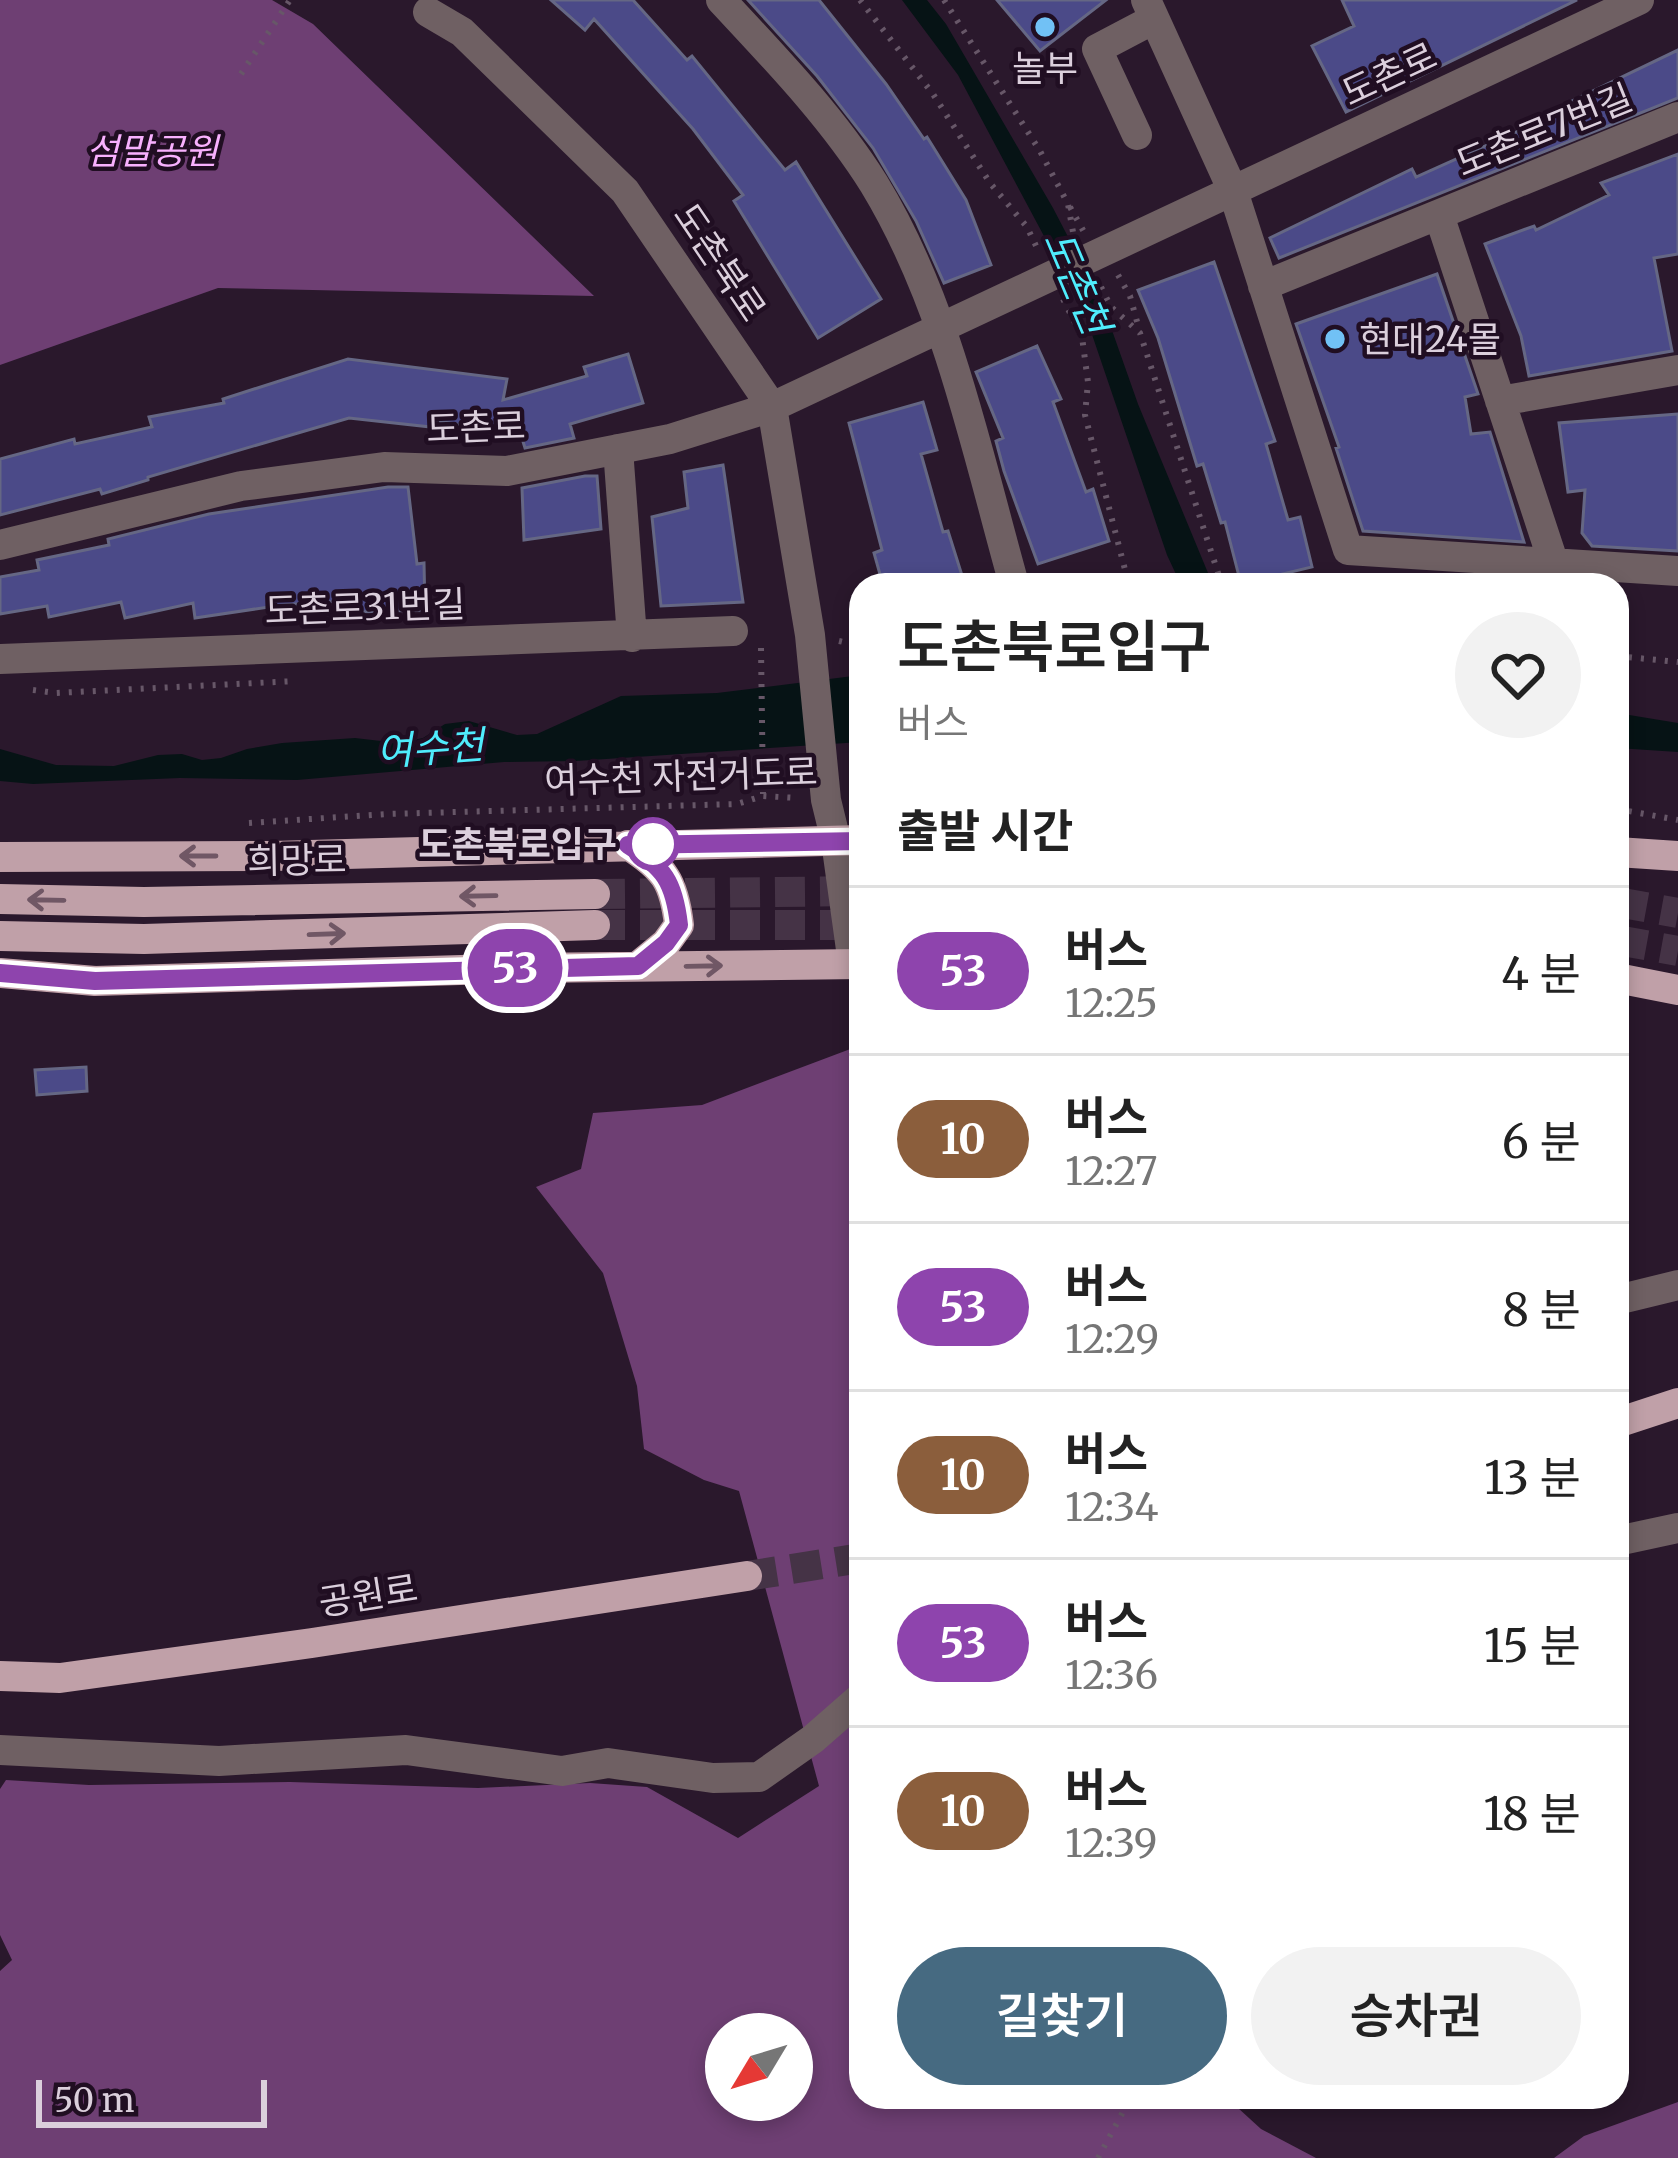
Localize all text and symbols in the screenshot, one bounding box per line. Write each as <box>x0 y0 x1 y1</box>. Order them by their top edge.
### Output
marker: 놀부 <box>1032 14 1058 40</box>
street label: 도촌로 <box>1335 33 1444 116</box>
place label: 놀부 <box>1012 46 1078 91</box>
street label: 도촌로7번길 <box>1449 75 1639 186</box>
park label: 섬말공원 <box>86 129 221 174</box>
street label: 도촌북로 <box>664 195 775 330</box>
water label: 도촌천 <box>1033 223 1122 345</box>
place label: 현대24몰 <box>1359 317 1501 362</box>
marker: 현대24몰 <box>1322 326 1348 352</box>
street label: 도촌로 <box>426 403 526 452</box>
street label: 도촌로31번길 <box>264 582 466 633</box>
text: 도촌북로입구 <box>897 611 1212 683</box>
button: heart <box>1455 612 1581 738</box>
text: 버스 <box>897 699 969 748</box>
water label: 여수천 <box>375 720 490 777</box>
street label: 여수천 자전거도로 <box>544 749 818 804</box>
text: 출발 시간 <box>897 803 1073 859</box>
marker: 도촌북로입구 <box>628 819 678 869</box>
place label: 도촌북로입구 <box>418 822 617 867</box>
street label: 희망로 <box>247 837 347 884</box>
one-way arrow <box>179 845 218 867</box>
one-way arrow <box>459 885 498 907</box>
one-way arrow <box>27 888 66 911</box>
one-way arrow <box>307 922 346 945</box>
text: 버스 <box>1065 922 1148 978</box>
line badge: 53 <box>461 929 569 1007</box>
text: 53 <box>492 942 538 994</box>
text: 53 <box>940 945 986 997</box>
text: 4 분 <box>1501 946 1581 1002</box>
one-way arrow <box>684 954 723 977</box>
text: 12:25 <box>1065 979 1158 1028</box>
text: 버스 <box>1065 1090 1148 1146</box>
text: 10 <box>940 1113 986 1165</box>
text: 6 분 <box>1502 1114 1581 1170</box>
text: 12:27 <box>1065 1147 1157 1196</box>
text: 버스 <box>1065 1258 1148 1314</box>
text: 53 <box>940 1281 986 1333</box>
text: 8 분 <box>1502 1282 1581 1338</box>
text: 12:29 <box>1065 1315 1159 1364</box>
text: 버스 <box>1065 1426 1148 1482</box>
text: 10 <box>940 1449 986 1501</box>
text: 13 분 <box>1484 1450 1581 1506</box>
text: 12:34 <box>1065 1483 1158 1532</box>
street label: 공원로 <box>315 1565 421 1625</box>
text: 버스 <box>1065 1594 1148 1650</box>
text: 53 <box>940 1617 986 1669</box>
text: 15 분 <box>1484 1618 1581 1674</box>
text: 12:36 <box>1065 1651 1158 1700</box>
text: 버스 <box>1065 1762 1148 1818</box>
text: 10 <box>940 1785 986 1837</box>
text: 18 분 <box>1483 1786 1581 1842</box>
text: 12:39 <box>1065 1819 1157 1868</box>
button: 길찾기 <box>897 1947 1227 2085</box>
button: 승차권 <box>1251 1947 1581 2085</box>
north arrow <box>705 2013 813 2121</box>
map controls <box>705 2013 813 2121</box>
scale bar <box>36 2074 267 2127</box>
text: 50 m <box>54 2080 135 2121</box>

